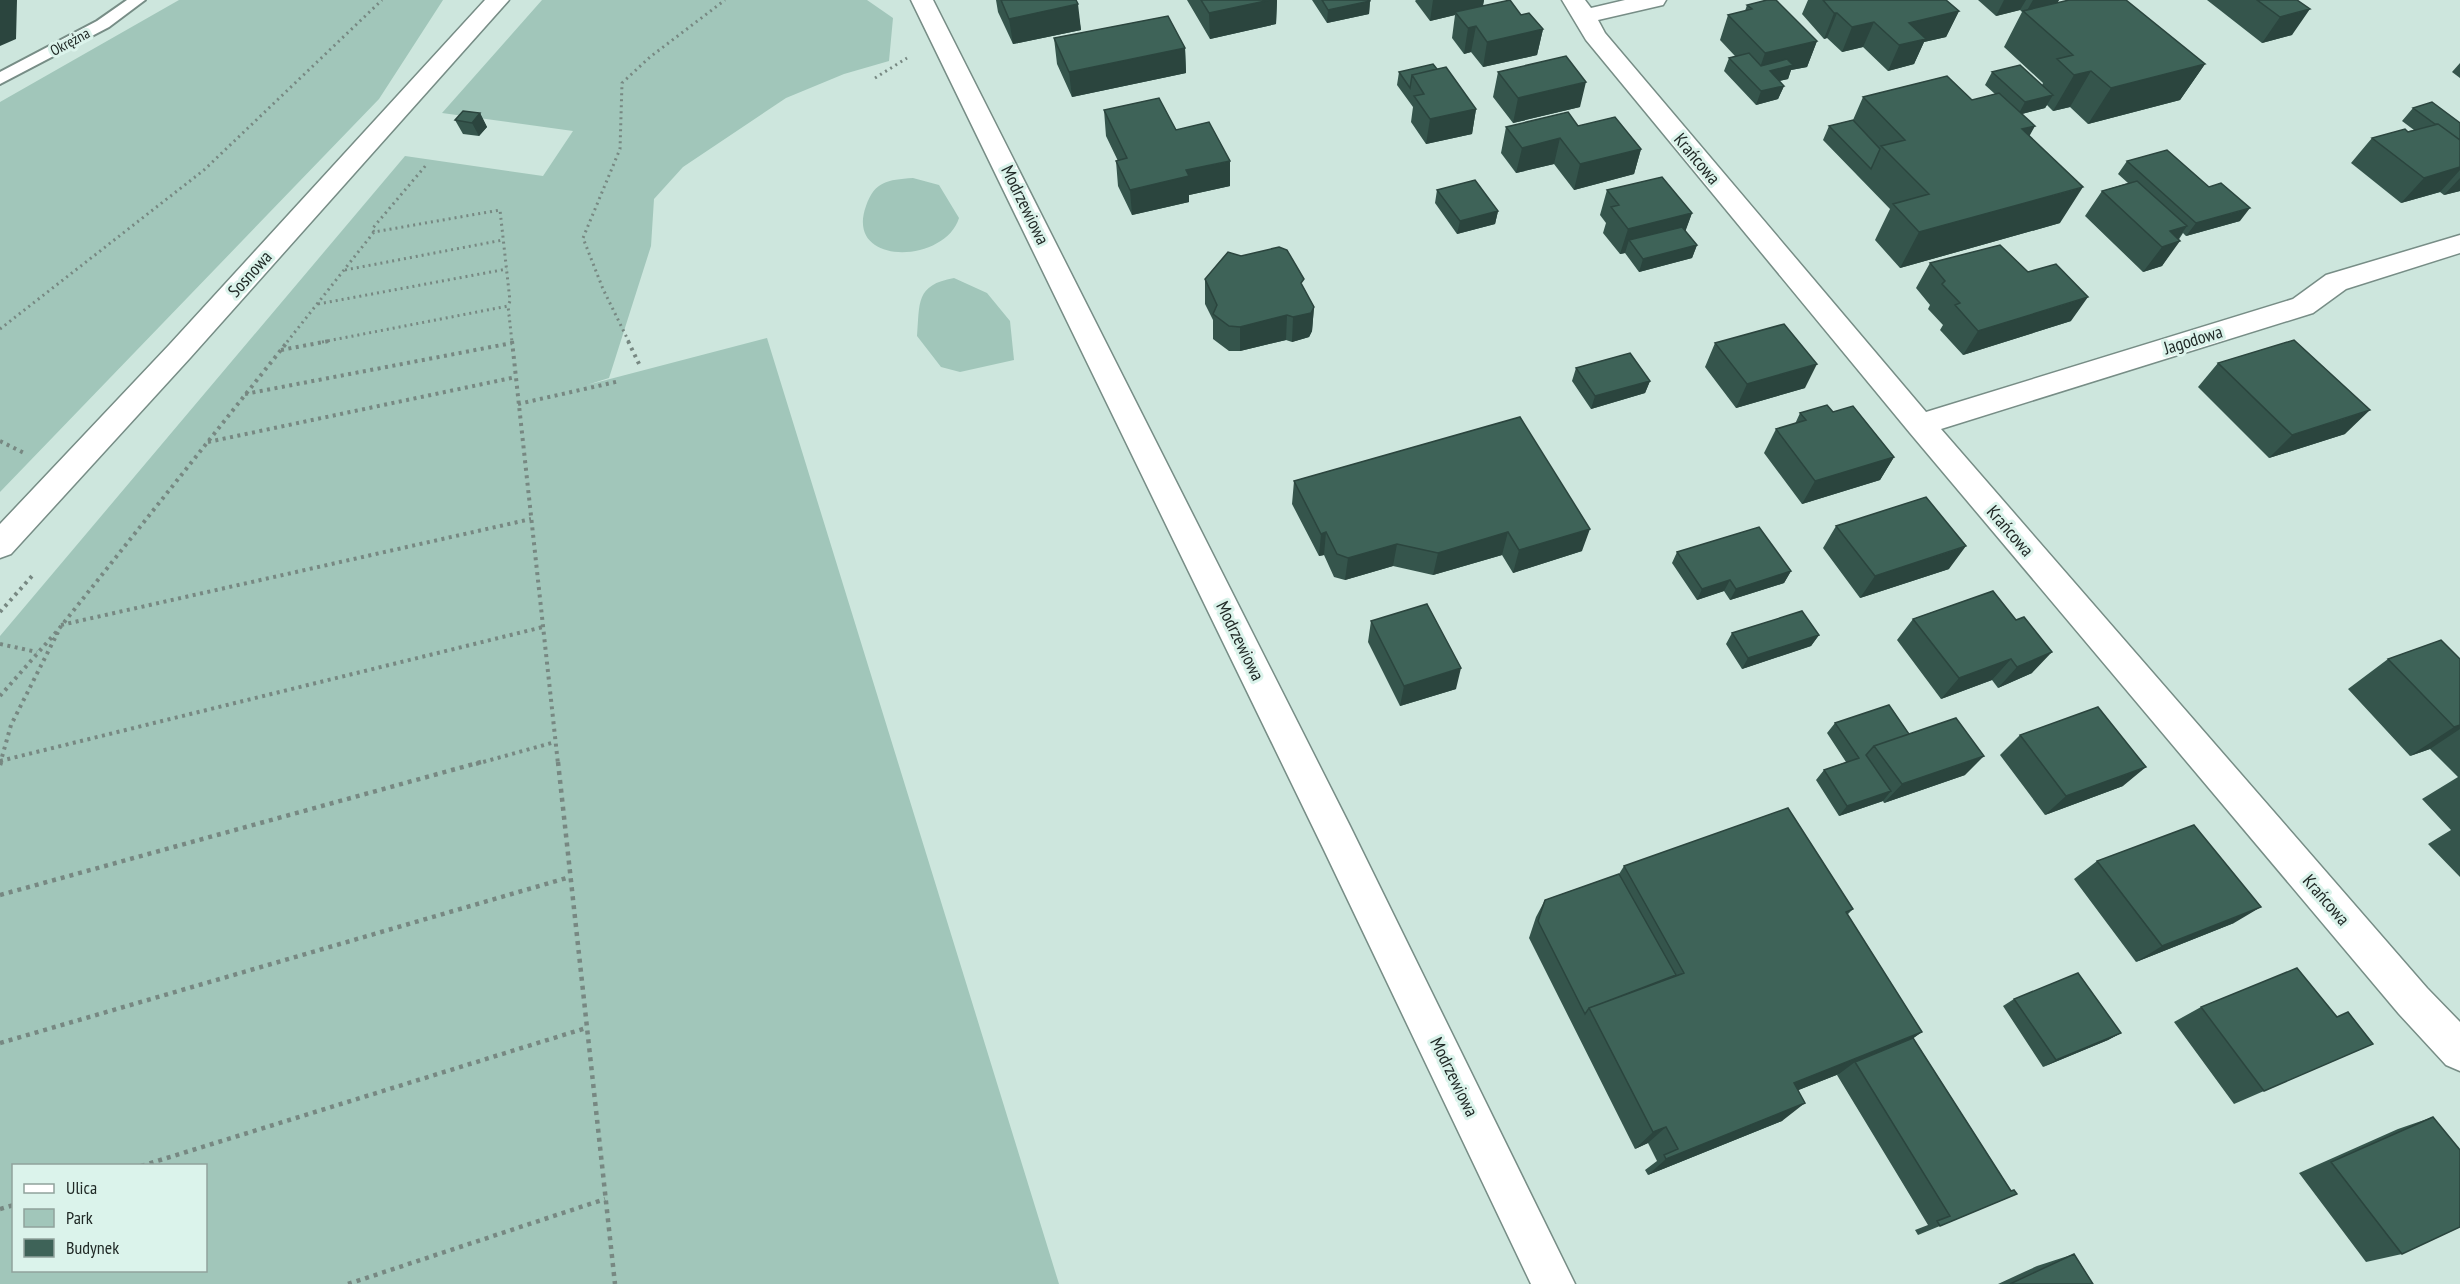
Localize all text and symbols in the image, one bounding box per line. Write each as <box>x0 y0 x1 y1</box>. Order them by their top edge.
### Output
street label: Okrężna <box>47 23 93 60</box>
street label: Krańcowa <box>1669 128 1726 189</box>
street label: Modrzewiowa <box>996 161 1055 248</box>
street label: Sosnowa <box>223 246 277 302</box>
street label: Jagodowa <box>2160 320 2225 360</box>
street label: Krańcowa <box>1982 500 2039 561</box>
street label: Modrzewiowa <box>1211 597 1270 684</box>
street label: Krańcowa <box>2298 869 2355 930</box>
street label: Modrzewiowa <box>1425 1033 1484 1120</box>
legend <box>12 1164 207 1272</box>
text: Ulica <box>66 1176 97 1199</box>
text: Park <box>66 1206 93 1229</box>
text: Budynek <box>66 1236 119 1259</box>

